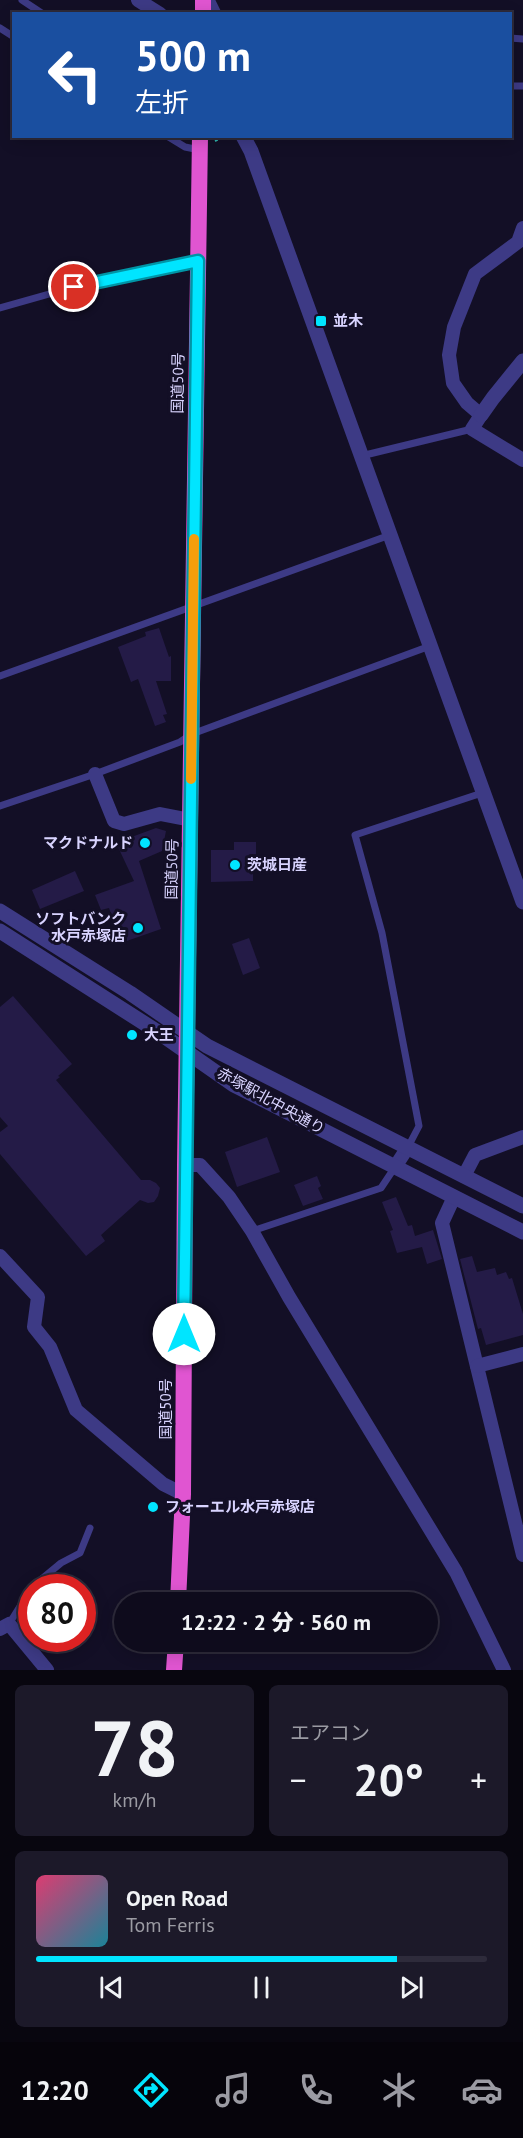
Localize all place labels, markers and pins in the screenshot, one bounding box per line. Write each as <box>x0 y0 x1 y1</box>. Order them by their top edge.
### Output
pin <box>48 261 99 312</box>
place label: 並木 <box>333 311 363 330</box>
marker: 並木 <box>314 314 328 328</box>
place label: マクドナルド <box>43 833 133 852</box>
marker: マクドナルド <box>138 836 152 850</box>
place label: 茨城日産 <box>247 855 307 874</box>
marker: 茨城日産 <box>228 858 242 872</box>
place label: ソフトバンク 水戸赤塚店 <box>35 909 126 945</box>
marker: ソフトバンク 水戸赤塚店 <box>131 921 145 935</box>
place label: 大王 <box>144 1025 174 1044</box>
marker: 大王 <box>125 1028 139 1042</box>
place label: フォーエル水戸赤塚店 <box>165 1497 315 1516</box>
marker: フォーエル水戸赤塚店 <box>146 1500 160 1514</box>

